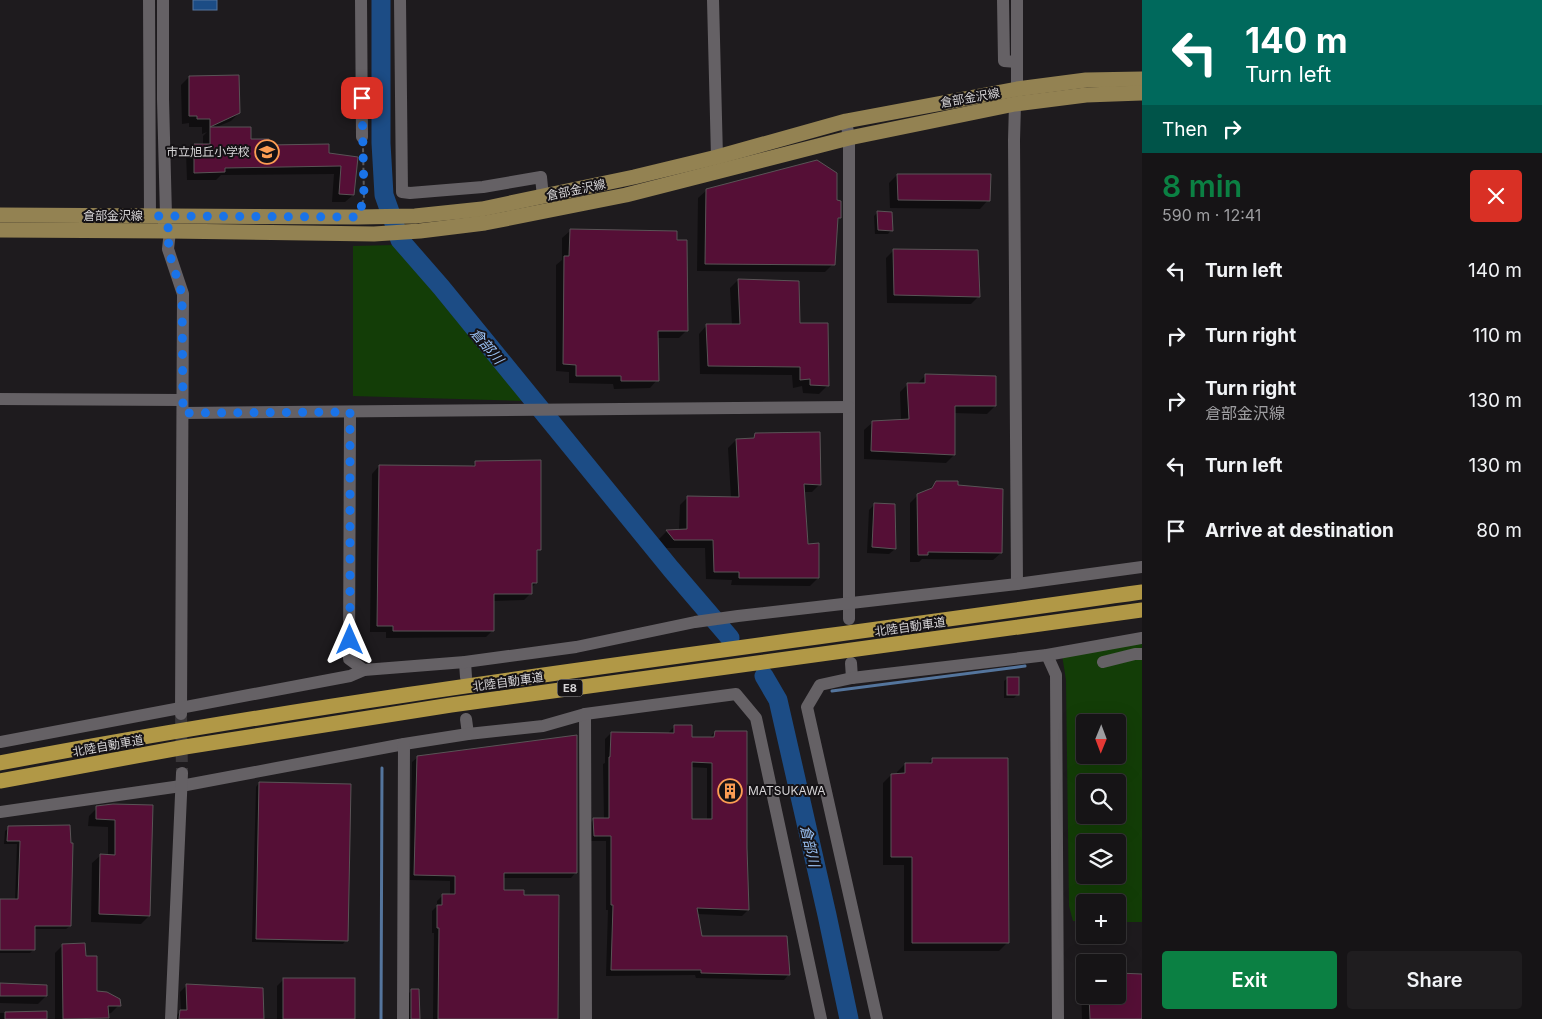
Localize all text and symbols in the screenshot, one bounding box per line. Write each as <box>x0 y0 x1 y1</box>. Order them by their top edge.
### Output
text: 140 m <box>1245 19 1348 61</box>
icon: left <box>1162 20 1227 85</box>
text: Turn left <box>1245 61 1331 87</box>
pin <box>341 77 383 119</box>
icon: arrive <box>348 84 376 112</box>
street label: 倉部金沢線 <box>939 85 1001 110</box>
icon: right <box>1218 115 1246 143</box>
text: Then <box>1162 118 1208 141</box>
school or university icon: 市立旭丘小学校 <box>254 139 280 165</box>
place label: 市立旭丘小学校 <box>166 144 250 159</box>
text: 8 min <box>1162 168 1242 204</box>
button: close <box>1470 170 1522 222</box>
street label: 倉部金沢線 <box>545 176 607 203</box>
text: 590 m · 12:41 <box>1162 205 1261 225</box>
street label: 倉部金沢線 <box>83 208 143 223</box>
icon: left <box>1162 257 1190 285</box>
text: Turn left <box>1205 259 1283 282</box>
text: 140 m <box>1468 259 1522 282</box>
icon: right <box>1162 322 1190 350</box>
water label: 倉部川 <box>467 324 509 369</box>
text: Turn right <box>1205 324 1296 347</box>
text: 110 m <box>1473 324 1522 347</box>
text: Turn right <box>1205 377 1296 400</box>
icon: right <box>1162 387 1190 415</box>
text: 130 m <box>1469 389 1522 412</box>
text: 倉部金沢線 <box>1205 403 1285 423</box>
icon: left <box>1162 452 1190 480</box>
text: Turn left <box>1205 454 1283 477</box>
text: 130 m <box>1469 454 1522 477</box>
icon: arrive <box>1162 517 1190 545</box>
text: Arrive at destination <box>1205 519 1394 542</box>
text: 80 m <box>1476 519 1522 542</box>
position arrow <box>323 613 375 665</box>
street label: 北陸自動車道 <box>873 614 947 639</box>
street label: 北陸自動車道 <box>471 669 545 694</box>
road number: E8 <box>558 680 582 696</box>
north arrow <box>1076 714 1126 764</box>
map controls <box>1076 714 1126 1004</box>
street label: 北陸自動車道 <box>71 732 145 759</box>
button: search <box>1076 774 1126 824</box>
building icon: MATSUKAWA <box>717 778 743 804</box>
place label: MATSUKAWA <box>748 783 826 798</box>
water label: 倉部川 <box>797 824 824 870</box>
button: layers <box>1076 834 1126 884</box>
button: + <box>1076 894 1126 944</box>
button: Exit <box>1162 951 1337 1009</box>
button: Share <box>1347 951 1522 1009</box>
button: − <box>1076 954 1126 1004</box>

